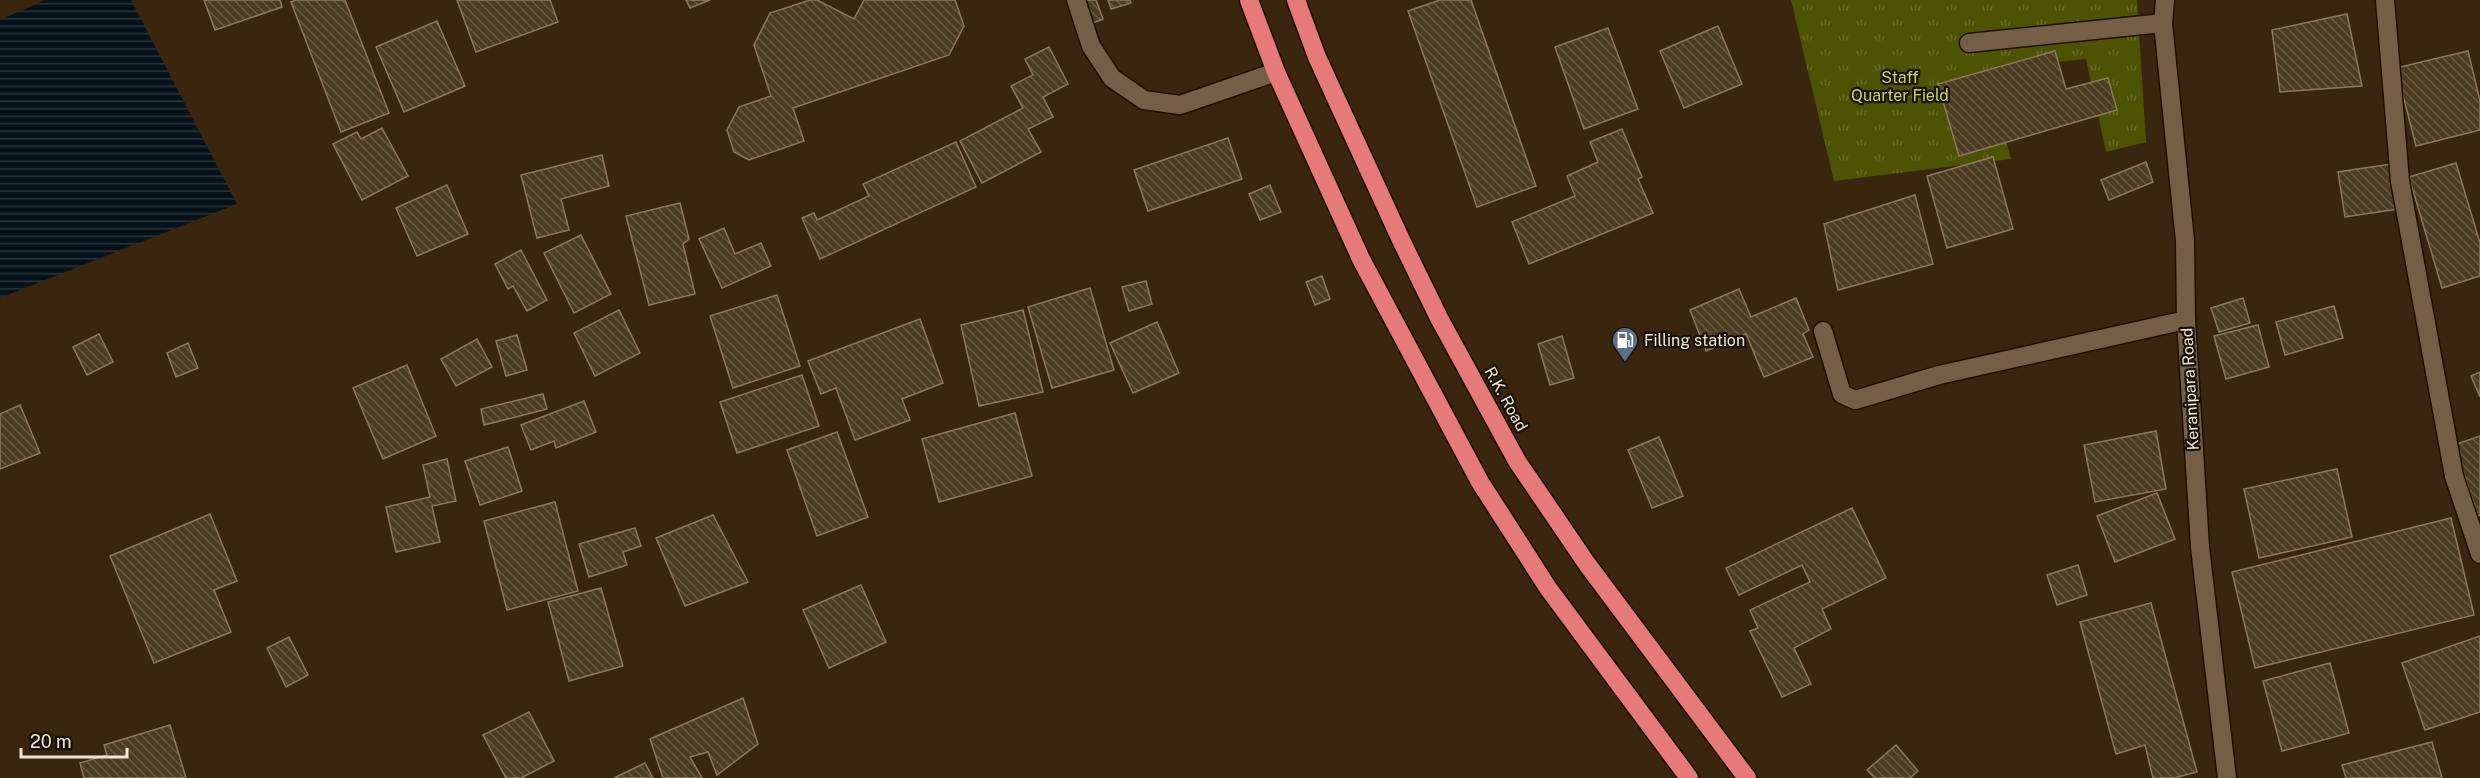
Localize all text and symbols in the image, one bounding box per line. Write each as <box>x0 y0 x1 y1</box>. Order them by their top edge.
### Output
park label: Staff Quarter Field <box>1851 68 1949 105</box>
fuel station icon: Filling station <box>1610 325 1640 363</box>
street label: Keranipara Road <box>2177 327 2203 451</box>
place label: Filling station <box>1644 331 1745 350</box>
street label: R.K. Road <box>1481 364 1531 434</box>
scale bar <box>21 721 128 759</box>
text: 20 m <box>30 731 72 752</box>

